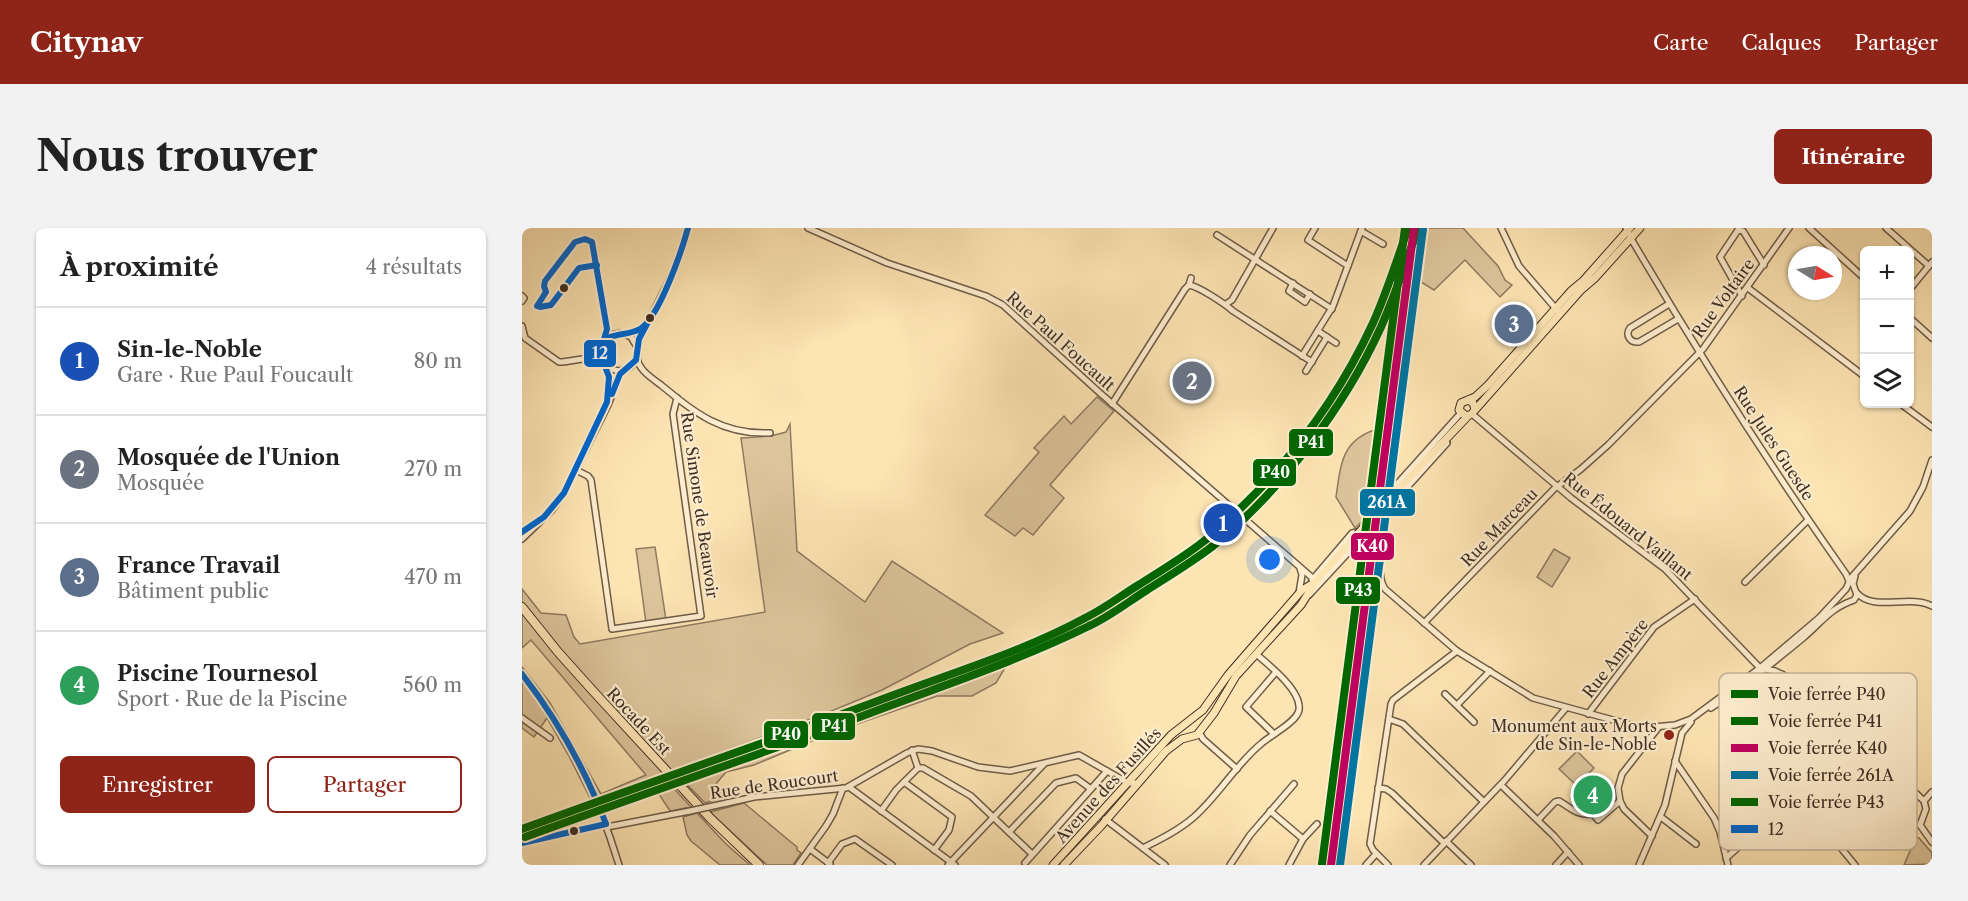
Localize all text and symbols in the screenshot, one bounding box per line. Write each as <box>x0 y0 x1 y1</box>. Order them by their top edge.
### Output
text: Citynav <box>30 25 143 59</box>
text: Carte <box>1653 30 1708 55</box>
text: Calques <box>1741 30 1821 55</box>
text: Partager <box>1854 30 1938 55</box>
button: Itinéraire <box>1774 129 1932 184</box>
text: Nous trouver <box>36 130 318 182</box>
north arrow <box>1788 246 1842 300</box>
map controls <box>1860 246 1914 408</box>
button: + <box>1860 246 1914 300</box>
text: À proximité <box>60 251 219 283</box>
street label: Rue Voltaire <box>1687 254 1759 342</box>
text: 4 résultats <box>365 255 462 279</box>
unlabelled marker <box>558 282 570 294</box>
street label: Rue Paul Foucault <box>1003 287 1120 395</box>
button: − <box>1860 300 1914 354</box>
pin: 3 <box>1494 302 1534 346</box>
unlabelled marker <box>644 312 656 324</box>
text: Sin-le-Noble <box>117 336 262 363</box>
line badge: 12 <box>583 339 617 368</box>
text: 12 <box>592 343 608 363</box>
text: 1 <box>75 349 84 373</box>
text: 80 m <box>414 349 462 373</box>
button: layers <box>1860 354 1914 408</box>
pin: 2 <box>1172 358 1212 404</box>
text: Gare · Rue Paul Foucault <box>117 363 353 387</box>
street label: Rue Jules Guesde <box>1730 382 1818 504</box>
street label: Rue Simone de Beauvoir <box>677 410 723 600</box>
line badge: P41 <box>1288 428 1334 457</box>
text: P41 <box>1297 432 1325 452</box>
text: Mosquée de l'Union <box>117 444 340 471</box>
text: 2 <box>74 457 85 481</box>
text: 270 m <box>404 457 462 481</box>
line badge: P40 <box>1252 458 1297 487</box>
text: P40 <box>1260 462 1290 482</box>
street label: Rue Édouard Vaillant <box>1559 468 1697 585</box>
text: Mosquée <box>117 471 205 495</box>
street label: Rue Marceau <box>1457 483 1542 570</box>
line badge: 261A <box>1359 488 1416 517</box>
text: 261A <box>1367 492 1407 512</box>
pin: 1 <box>1204 500 1242 546</box>
line badge: K40 <box>1350 532 1395 561</box>
text: K40 <box>1356 536 1388 556</box>
your location <box>1255 545 1284 574</box>
text: France Travail <box>117 552 280 579</box>
text: 3 <box>74 565 85 589</box>
text: 470 m <box>404 565 462 589</box>
line badge: P43 <box>1335 576 1381 605</box>
text: Bâtiment public <box>117 579 269 603</box>
text: P43 <box>1343 580 1373 600</box>
street label: Rue Ampère <box>1578 614 1652 702</box>
text: Piscine Tournesol <box>117 660 318 687</box>
text: 4 <box>74 673 85 697</box>
text: 560 m <box>403 673 462 697</box>
legend <box>1719 673 1917 850</box>
street label: Rocade Est <box>603 683 675 759</box>
text: Voie ferrée P40 <box>1767 684 1886 704</box>
text: Sport · Rue de la Piscine <box>117 687 347 711</box>
text: Voie ferrée P41 <box>1767 711 1882 731</box>
line badge: P41 <box>811 712 856 741</box>
text: P41 <box>820 716 848 736</box>
place label: Monument aux Morts de Sin-le-Noble <box>1491 716 1657 754</box>
line badge: P40 <box>763 720 809 749</box>
street label: Avenue des Fusillés <box>1050 723 1165 848</box>
text: P40 <box>771 724 801 744</box>
marker: Monument aux Morts de Sin-le-Noble <box>1662 728 1676 742</box>
text: Voie ferrée K40 <box>1767 738 1887 758</box>
button: Enregistrer <box>60 756 255 813</box>
button: Partager <box>267 756 462 813</box>
street label: Rue de Roucourt <box>709 765 840 803</box>
text: Voie ferrée 261A <box>1767 765 1895 785</box>
pin: 4 <box>1574 772 1612 818</box>
text: Voie ferrée P43 <box>1767 792 1884 812</box>
text: 12 <box>1768 819 1784 839</box>
unlabelled marker <box>568 825 580 837</box>

